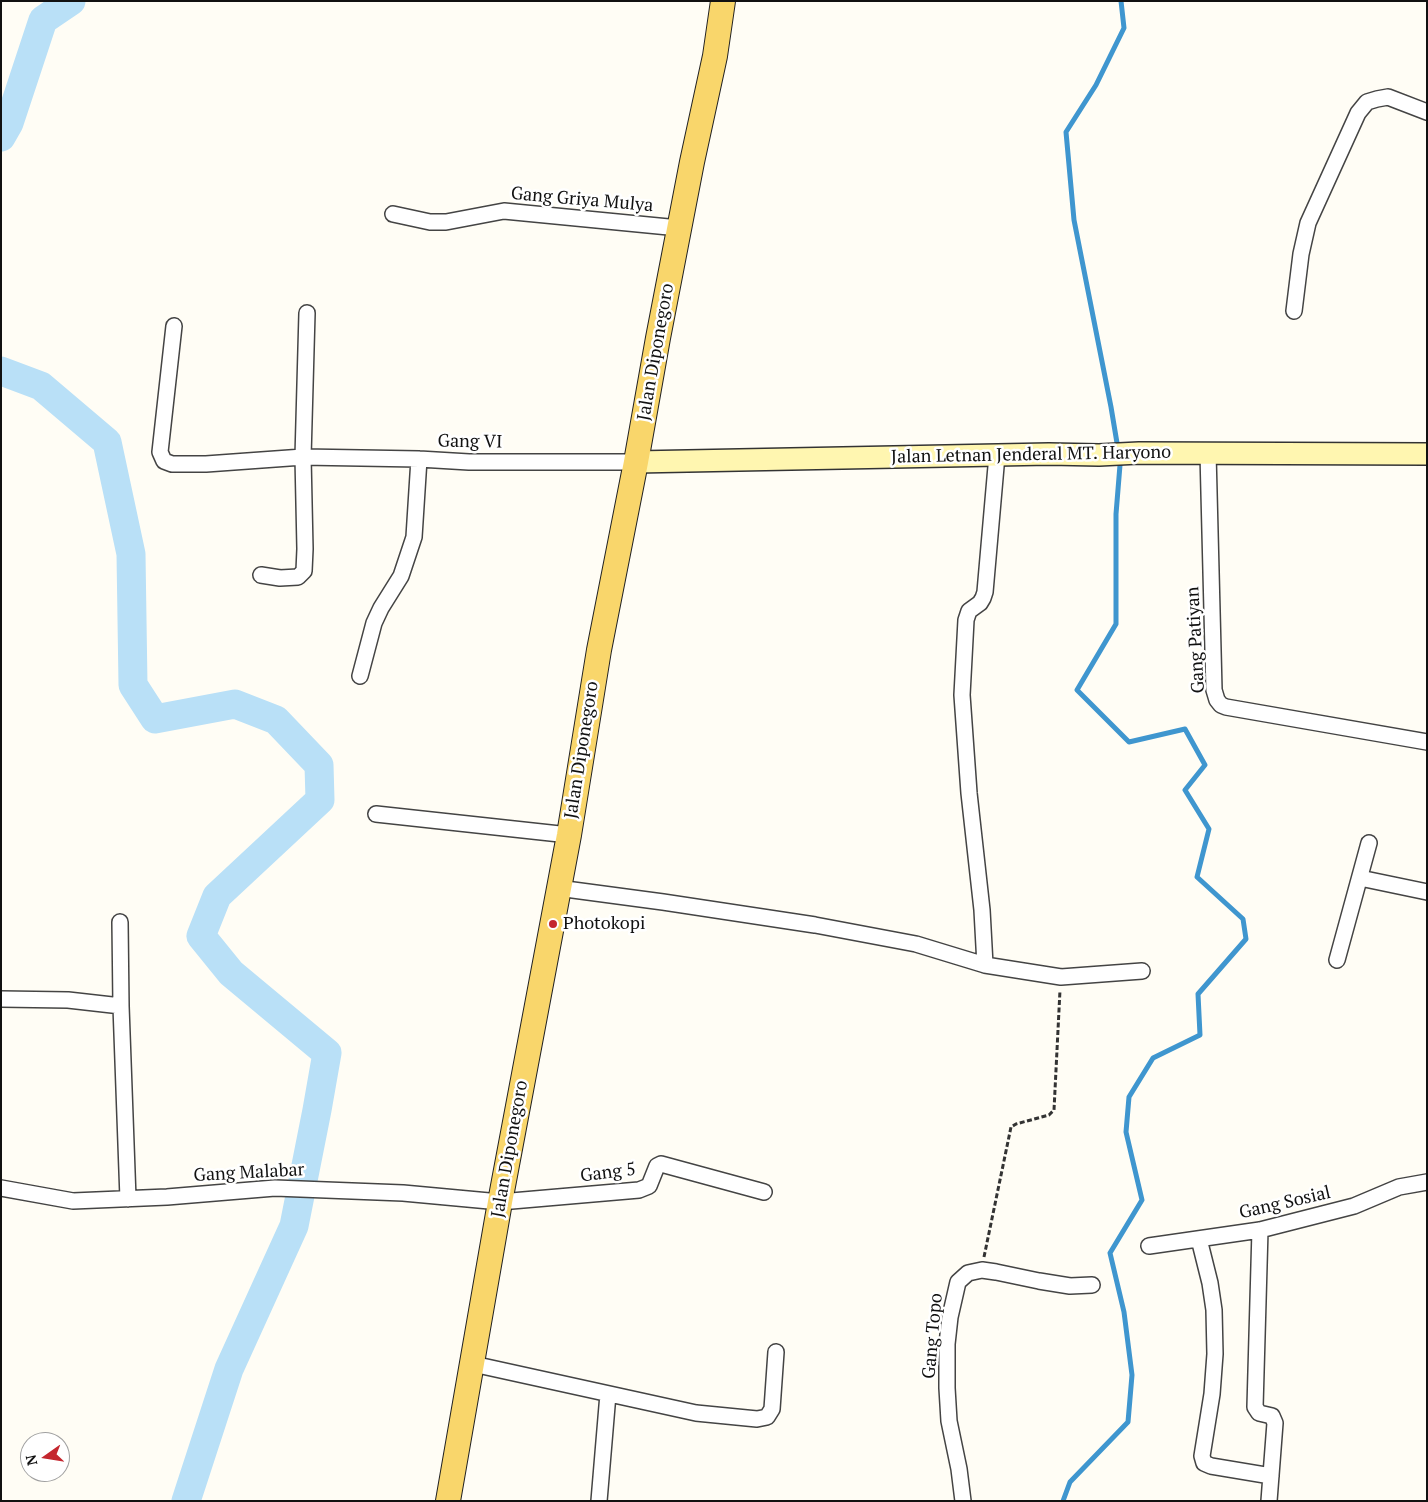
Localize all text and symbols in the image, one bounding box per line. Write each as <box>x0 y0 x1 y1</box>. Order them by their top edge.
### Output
street label: Gang Griya Mulya <box>510 183 654 217</box>
street label: Jalan Diponegoro <box>633 282 679 422</box>
street label: Gang VI <box>437 431 503 453</box>
street label: Jalan Letnan Jenderal MT. Haryono <box>891 442 1171 468</box>
street label: Gang Patiyan <box>1182 586 1210 694</box>
street label: Jalan Diponegoro <box>560 680 604 820</box>
place label: Photokopi <box>563 913 645 935</box>
marker: Photokopi <box>547 918 559 930</box>
street label: Jalan Diponegoro <box>487 1079 533 1219</box>
street label: Gang Malabar <box>193 1159 305 1187</box>
street label: Gang 5 <box>579 1159 637 1187</box>
street label: Gang Sosial <box>1237 1182 1333 1224</box>
street label: Gang Topo <box>918 1292 948 1380</box>
north arrow <box>20 1432 70 1482</box>
text: N <box>20 1453 41 1468</box>

